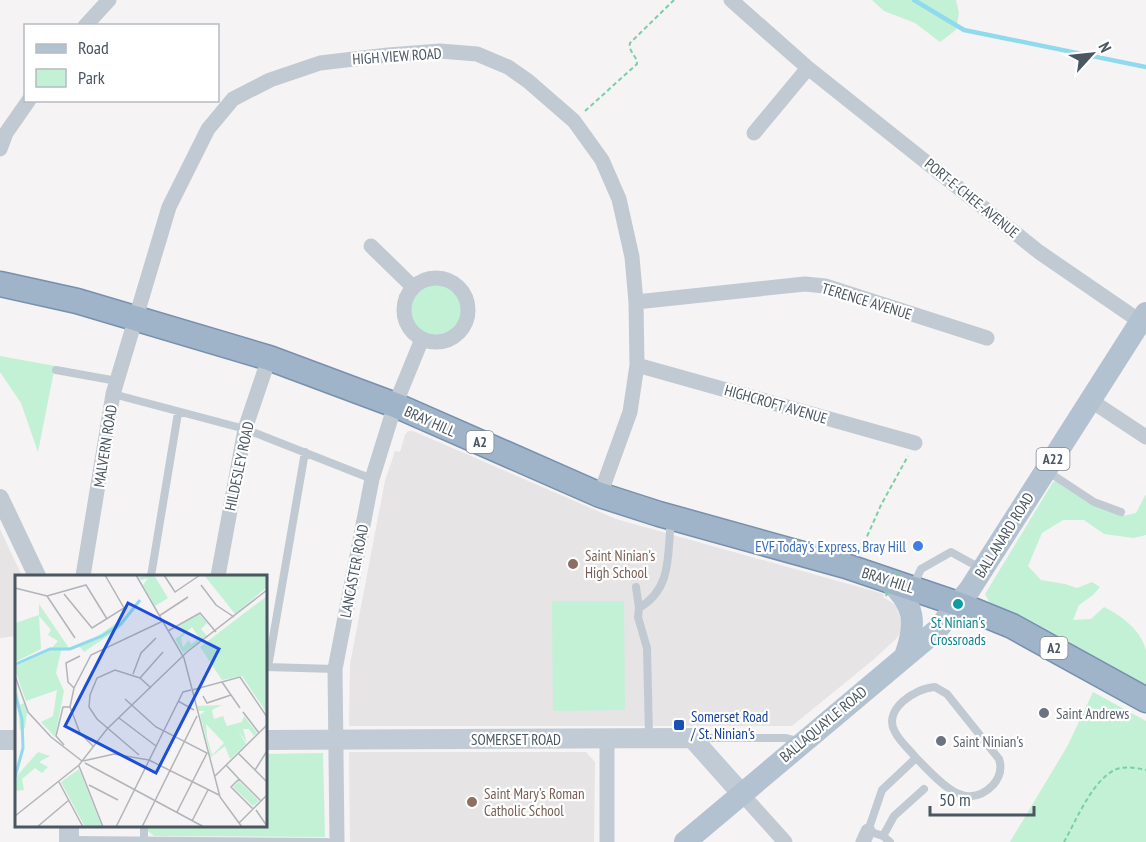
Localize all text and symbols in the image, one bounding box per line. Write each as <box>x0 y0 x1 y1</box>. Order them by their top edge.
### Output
legend <box>24 24 219 102</box>
north arrow <box>1062 24 1122 84</box>
text: Road <box>78 36 109 59</box>
text: N <box>1094 39 1116 56</box>
street label: HIGH VIEW ROAD <box>352 43 442 69</box>
text: Park <box>78 66 105 89</box>
street label: PORT-E-CHEE-AVENUE <box>921 154 1023 242</box>
street label: TERENCE AVENUE <box>820 278 914 324</box>
street label: HIGHCROFT AVENUE <box>722 380 830 428</box>
street label: BRAY HILL <box>402 401 459 441</box>
street label: MALVERN ROAD <box>89 403 121 489</box>
street label: HILDESLEY ROAD <box>220 420 258 512</box>
road number: A2 <box>466 431 494 453</box>
road number: A22 <box>1036 448 1070 470</box>
street label: BALLANARD ROAD <box>970 489 1038 581</box>
street label: LANCASTER ROAD <box>336 523 372 619</box>
place label: EVF Today's Express, Bray Hill <box>755 537 906 556</box>
marker: EVF Today's Express, Bray Hill <box>911 539 925 553</box>
place label: Saint Ninian's High School <box>585 546 655 582</box>
marker: Saint Ninian's High School <box>566 557 580 571</box>
street label: BRAY HILL <box>859 563 917 598</box>
inset map <box>15 575 267 827</box>
marker: St Ninian's Crossroads <box>951 597 965 611</box>
place label: St Ninian's Crossroads <box>930 613 986 649</box>
road number: A2 <box>1040 637 1068 659</box>
street label: BALLAQUAYLE ROAD <box>775 682 871 766</box>
place label: Saint Andrews <box>1056 704 1129 723</box>
marker: Saint Andrews <box>1037 706 1051 720</box>
place label: Somerset Road / St. Ninian's <box>690 707 768 743</box>
marker: Somerset Road / St. Ninian's <box>672 718 686 732</box>
street label: SOMERSET ROAD <box>471 730 561 749</box>
place label: Saint Ninian's <box>953 732 1023 751</box>
marker: Saint Ninian's <box>934 734 948 748</box>
scale bar <box>930 779 1034 817</box>
place label: Saint Mary's Roman Catholic School <box>484 784 585 820</box>
text: 50 m <box>939 788 971 811</box>
marker: Saint Mary's Roman Catholic School <box>465 795 479 809</box>

